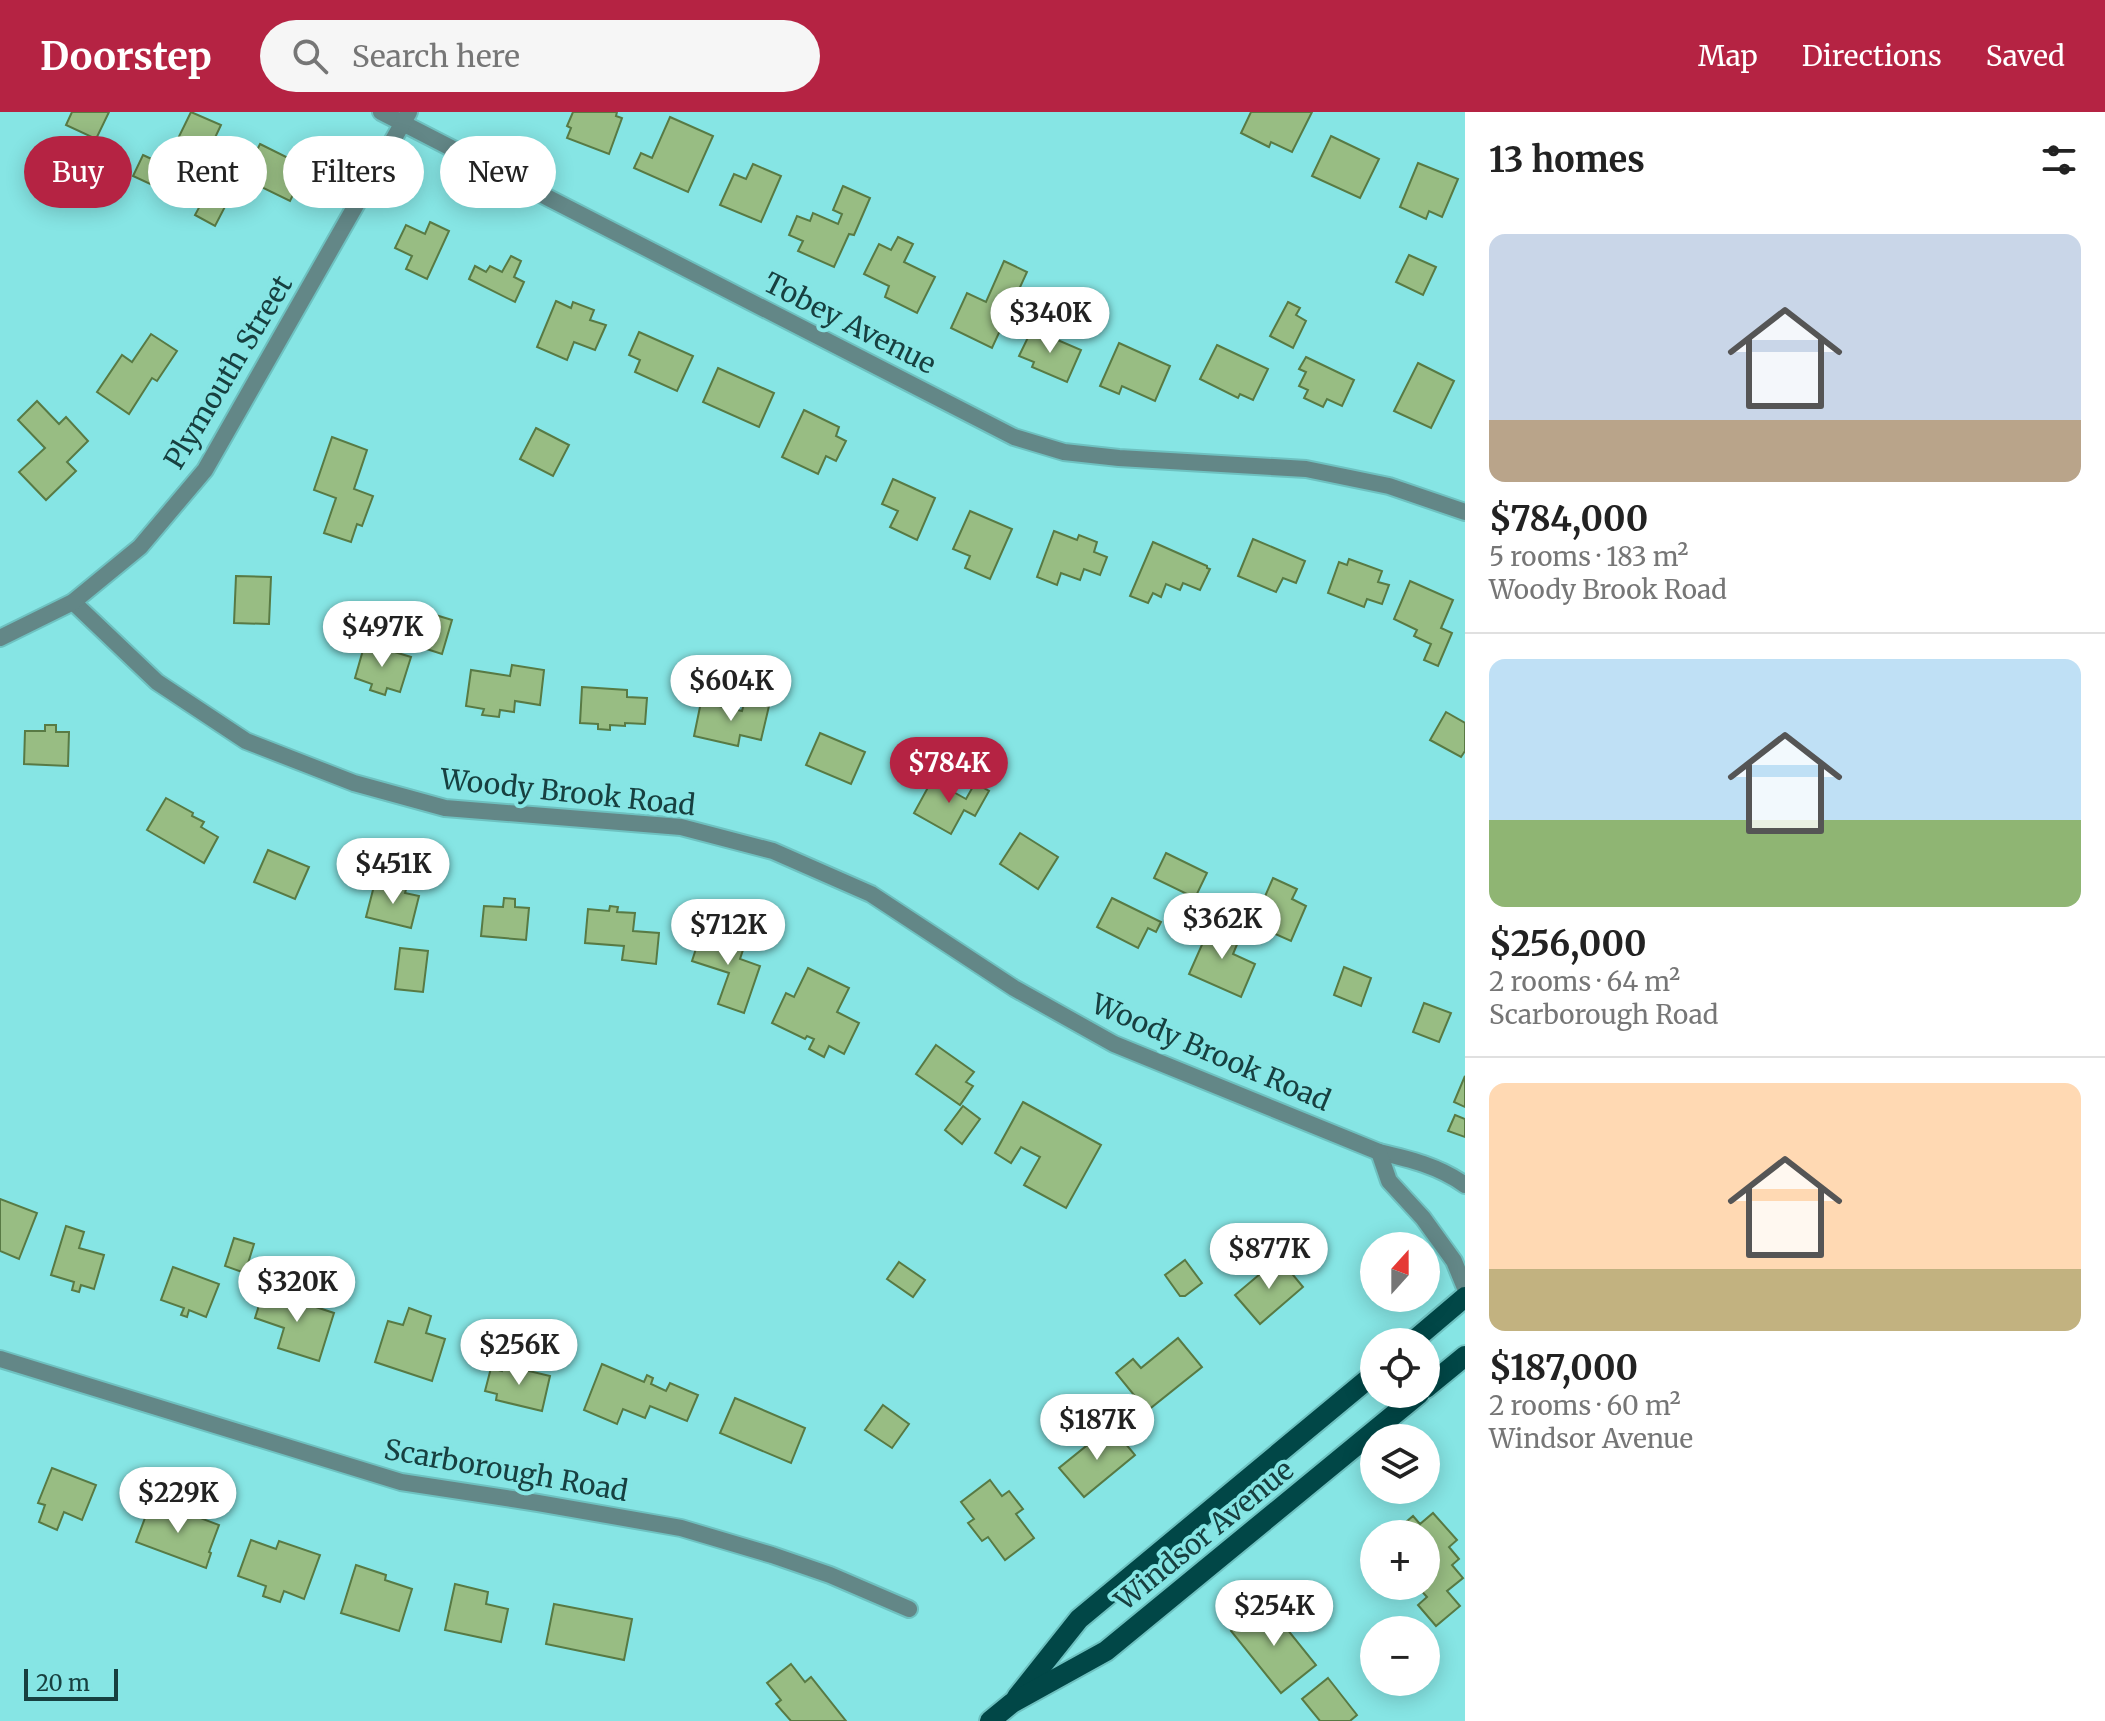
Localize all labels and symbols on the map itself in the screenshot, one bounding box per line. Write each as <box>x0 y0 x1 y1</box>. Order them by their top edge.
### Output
street label: Tobey Avenue <box>758 264 942 382</box>
street label: Plymouth Street <box>156 269 300 475</box>
pin: $340K <box>994 287 1106 355</box>
pin: $497K <box>326 601 438 669</box>
pin: $604K <box>675 655 787 723</box>
pin: $784K <box>893 737 1005 805</box>
street label: Woody Brook Road <box>438 761 697 823</box>
pin: $451K <box>337 838 449 906</box>
pin: $362K <box>1166 893 1278 961</box>
pin: $712K <box>672 899 784 967</box>
street label: Woody Brook Road <box>1085 985 1336 1119</box>
pin: $877K <box>1213 1223 1325 1291</box>
north arrow <box>1360 1232 1440 1312</box>
pin: $320K <box>241 1256 353 1324</box>
pin: $256K <box>463 1319 575 1387</box>
pin: $187K <box>1041 1394 1153 1462</box>
street label: Scarborough Road <box>381 1431 631 1509</box>
street label: Windsor Avenue <box>1106 1452 1301 1619</box>
pin: $229K <box>122 1467 234 1535</box>
pin: $254K <box>1218 1580 1330 1648</box>
scale bar <box>24 1665 118 1701</box>

